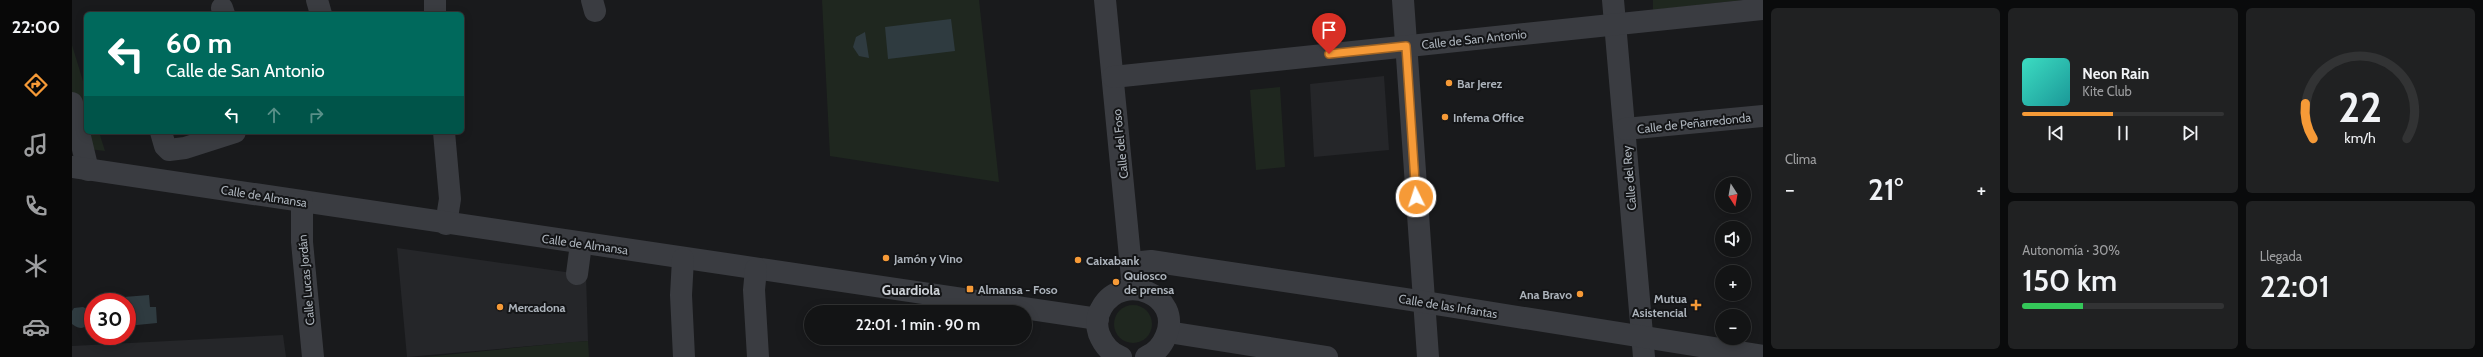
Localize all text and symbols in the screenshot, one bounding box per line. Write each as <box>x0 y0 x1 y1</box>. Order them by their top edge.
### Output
pin <box>1312 13 1346 54</box>
text: 22:00 <box>12 16 60 38</box>
icon: arrive <box>1318 19 1340 41</box>
text: 60 m <box>166 26 232 60</box>
street label: Calle de San Antonio <box>1421 26 1528 52</box>
icon: left <box>100 28 152 80</box>
text: Calle de San Antonio <box>166 60 325 82</box>
text: Neon Rain <box>2082 65 2149 83</box>
icon: directions <box>22 71 50 99</box>
place label: Bar Jerez <box>1457 76 1503 91</box>
marker: Bar Jerez <box>1444 78 1454 88</box>
text: 22 <box>2338 81 2382 131</box>
text: Kite Club <box>2082 83 2132 99</box>
icon: left <box>221 104 243 126</box>
icon: ahead <box>263 104 285 126</box>
icon: right <box>305 104 327 126</box>
street label: Calle del Foso <box>1109 108 1131 180</box>
place label: Infema Office <box>1453 110 1524 125</box>
street label: Calle de Peñarredonda <box>1636 110 1752 136</box>
marker: Infema Office <box>1440 112 1450 122</box>
icon: previous <box>2045 122 2067 144</box>
icon: pause <box>2112 122 2134 144</box>
icon: next <box>2179 122 2201 144</box>
text: km/h <box>2345 128 2376 146</box>
icon: music <box>22 131 50 159</box>
street label: Calle del Rey <box>1619 145 1639 211</box>
text: Clima <box>1785 151 1816 167</box>
text: 21° <box>1868 171 1903 208</box>
position arrow <box>1395 176 1437 218</box>
text: − <box>1785 176 1795 203</box>
text: + <box>1977 176 1986 203</box>
north arrow <box>1715 177 1751 213</box>
map controls <box>1715 177 1751 345</box>
street label: Calle de Almansa <box>220 182 308 210</box>
icon: phone <box>22 192 50 220</box>
button: sound <box>1715 221 1751 257</box>
street label: Calle de Almansa <box>541 231 629 258</box>
street label: Calle Lucas Jordán <box>295 234 317 326</box>
text: Autonomía · 30% <box>2022 242 2120 258</box>
text: Llegada <box>2260 248 2302 264</box>
place label: Jamón y Vino <box>893 251 963 266</box>
icon: climate <box>22 252 50 280</box>
marker: Jamón y Vino <box>881 253 891 263</box>
place label: Caixabank <box>1086 253 1139 268</box>
marker: Caixabank <box>1073 255 1083 265</box>
text: 150 km <box>2022 262 2117 299</box>
button: + <box>1715 265 1751 301</box>
place label: Quiosco de prensa <box>1124 268 1174 297</box>
text: 22:01 <box>2260 268 2329 305</box>
marker: Quiosco de prensa <box>1111 277 1121 287</box>
district label: Guardiola <box>882 281 940 299</box>
place label: Almansa - Foso <box>978 282 1058 297</box>
marker: Almansa - Foso <box>965 284 975 294</box>
place label: Ana Bravo <box>1519 287 1572 302</box>
marker: Ana Bravo <box>1575 289 1585 299</box>
street label: Calle de las Infantas <box>1397 291 1499 321</box>
place label: Mutua Asistencial <box>1632 291 1687 320</box>
speed limit sign: 30 <box>84 293 136 345</box>
marker: Mutua Asistencial <box>1690 299 1702 311</box>
place label: Mercadona <box>508 300 566 315</box>
marker: Mercadona <box>495 302 505 312</box>
button: − <box>1715 309 1751 345</box>
icon: car <box>22 313 50 341</box>
text: 22:01 · 1 min · 90 m <box>856 316 980 334</box>

